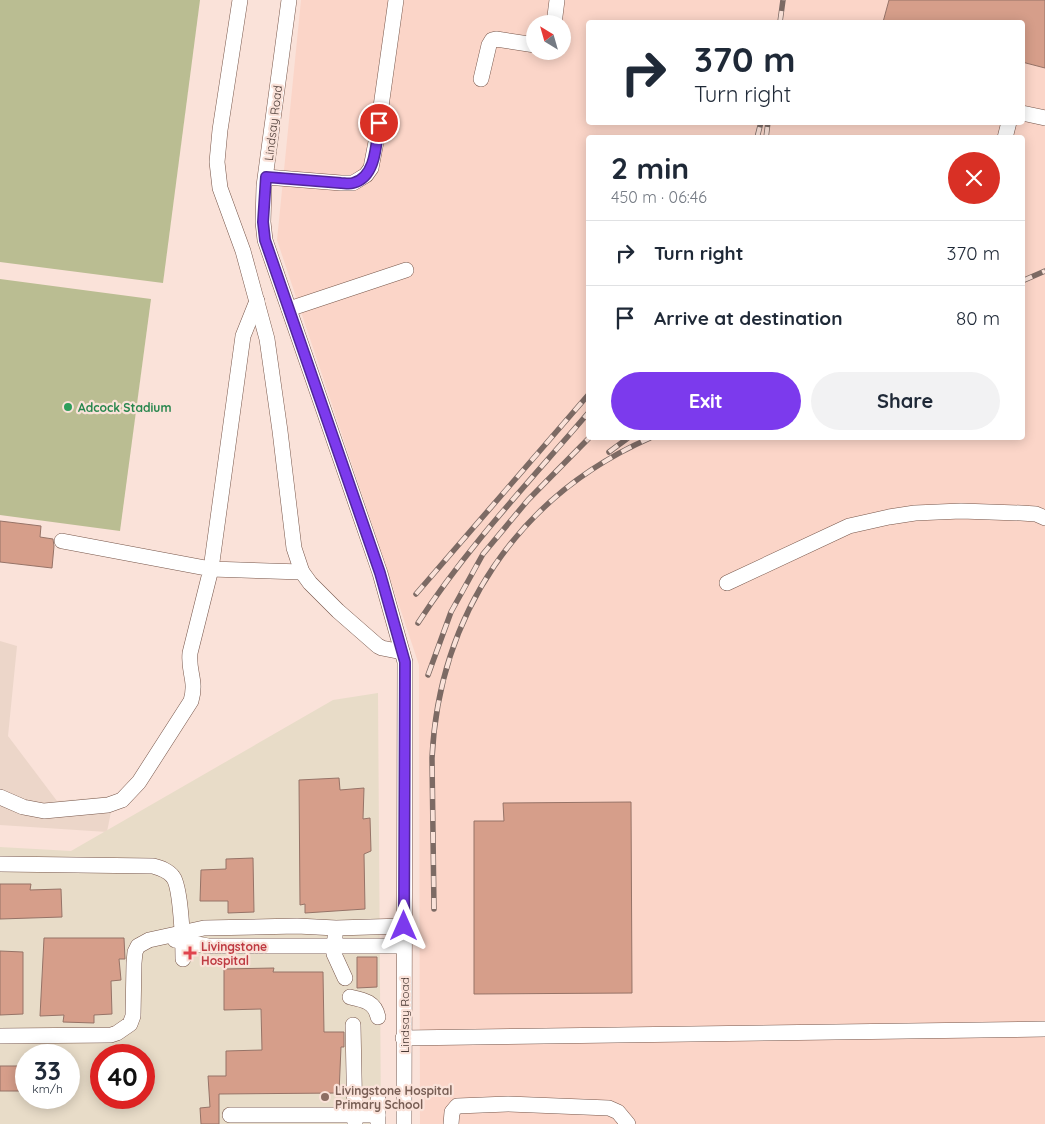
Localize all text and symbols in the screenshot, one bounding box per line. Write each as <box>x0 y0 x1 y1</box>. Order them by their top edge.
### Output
north arrow <box>526 15 571 60</box>
map controls <box>526 15 571 60</box>
text: 370 m <box>694 37 796 81</box>
icon: right <box>611 40 676 105</box>
text: Turn right <box>694 80 791 108</box>
street label: Lindsay Road <box>261 84 285 162</box>
pin <box>358 102 400 144</box>
icon: arrive <box>365 109 393 137</box>
text: 2 min <box>611 149 689 187</box>
button: close <box>948 152 1000 204</box>
text: 450 m · 06:46 <box>611 187 707 207</box>
icon: right <box>611 239 639 267</box>
text: Turn right <box>654 241 743 265</box>
text: 370 m <box>946 241 1000 265</box>
icon: arrive <box>611 304 639 332</box>
text: Arrive at destination <box>654 306 843 330</box>
text: 80 m <box>956 306 1000 330</box>
button: Exit <box>611 372 801 430</box>
button: Share <box>811 372 1000 430</box>
place label: Adcock Stadium <box>78 400 171 415</box>
marker: Adcock Stadium <box>62 401 74 413</box>
position arrow <box>377 899 429 951</box>
place label: Livingstone Hospital <box>201 939 267 968</box>
marker: Livingstone Hospital <box>183 946 197 960</box>
street label: Lindsay Road <box>397 977 412 1053</box>
speed limit sign: 40 <box>90 1044 155 1109</box>
text: 33 <box>34 1055 61 1086</box>
text: km/h <box>32 1081 63 1096</box>
place label: Livingstone Hospital Primary School <box>335 1083 453 1112</box>
marker: Livingstone Hospital Primary School <box>319 1091 331 1103</box>

